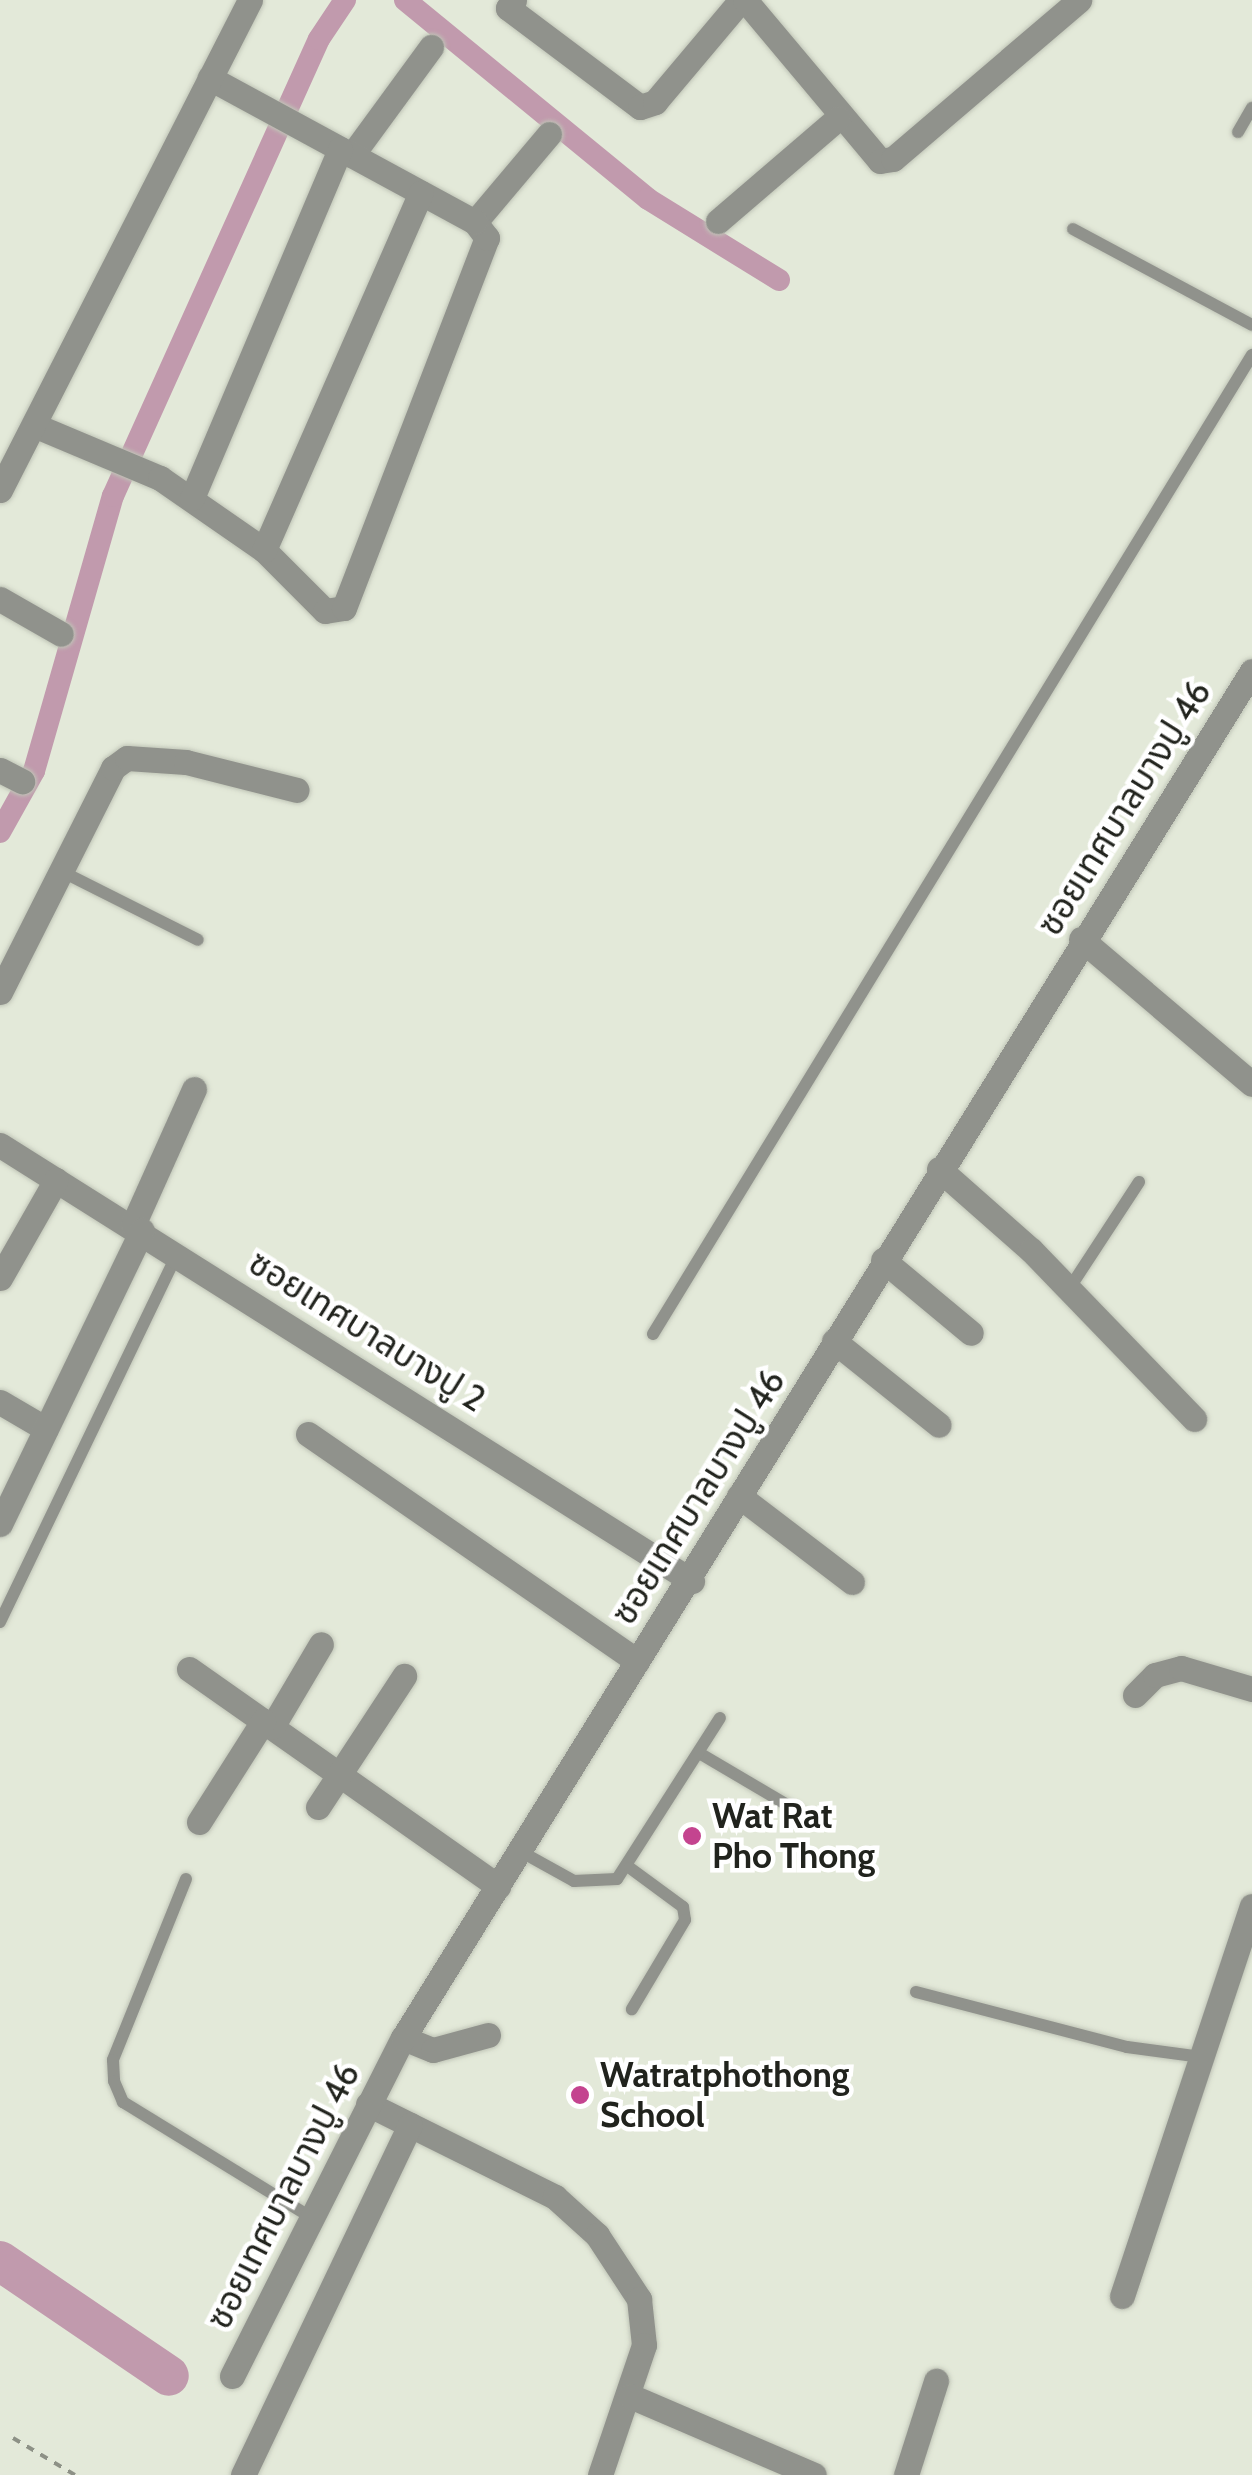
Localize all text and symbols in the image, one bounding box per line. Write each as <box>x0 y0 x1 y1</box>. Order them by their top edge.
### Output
street label: ซอยเทศบาลบางปู 46 <box>1029 673 1219 943</box>
street label: ซอยเทศบาลบางปู 2 <box>241 1241 493 1421</box>
street label: ซอยเทศบาลบางปู 46 <box>603 1362 793 1632</box>
place label: Wat Rat Pho Thong <box>712 1795 875 1877</box>
marker: Wat Rat Pho Thong <box>681 1825 703 1847</box>
place label: Watratphothong School <box>600 2054 849 2136</box>
street label: ซอยเทศบาลบางปู 46 <box>198 2056 368 2336</box>
marker: Watratphothong School <box>569 2084 591 2106</box>

